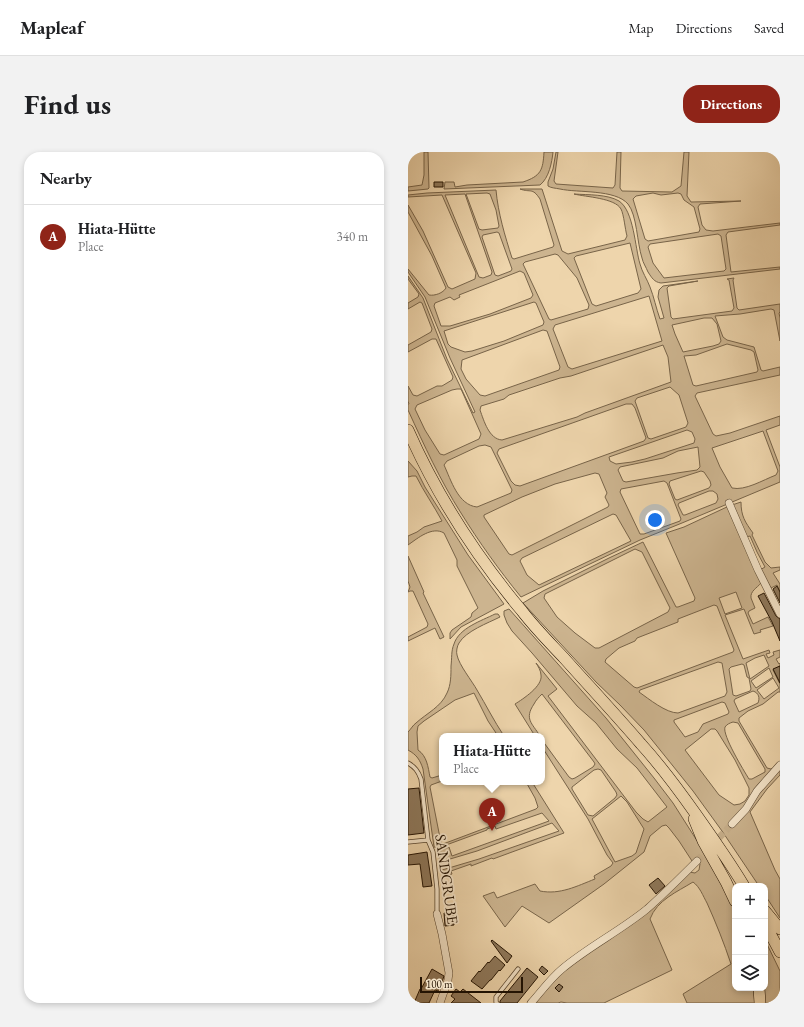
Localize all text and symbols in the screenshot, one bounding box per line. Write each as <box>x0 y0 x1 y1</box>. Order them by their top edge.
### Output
text: Mapleaf <box>20 15 84 40</box>
text: Map <box>628 19 654 37</box>
text: Directions <box>676 19 732 37</box>
text: Saved <box>754 19 784 37</box>
button: Directions <box>683 85 780 123</box>
text: Find us <box>24 86 111 122</box>
text: Nearby <box>40 167 92 189</box>
text: Hiata-Hütte <box>78 219 156 238</box>
text: A <box>48 228 58 245</box>
text: 340 m <box>337 228 368 245</box>
text: Place <box>78 238 104 255</box>
your location <box>645 510 665 530</box>
popup <box>439 733 545 785</box>
text: Hiata-Hütte <box>453 741 531 760</box>
text: Place <box>453 760 479 777</box>
pin: A <box>479 798 505 831</box>
street label: SANDGRUBE <box>431 833 463 926</box>
map controls <box>732 883 768 991</box>
button: + <box>732 883 768 919</box>
button: − <box>732 919 768 955</box>
button: layers <box>732 955 768 991</box>
scale bar <box>420 975 523 994</box>
text: 100 m <box>426 977 453 991</box>

